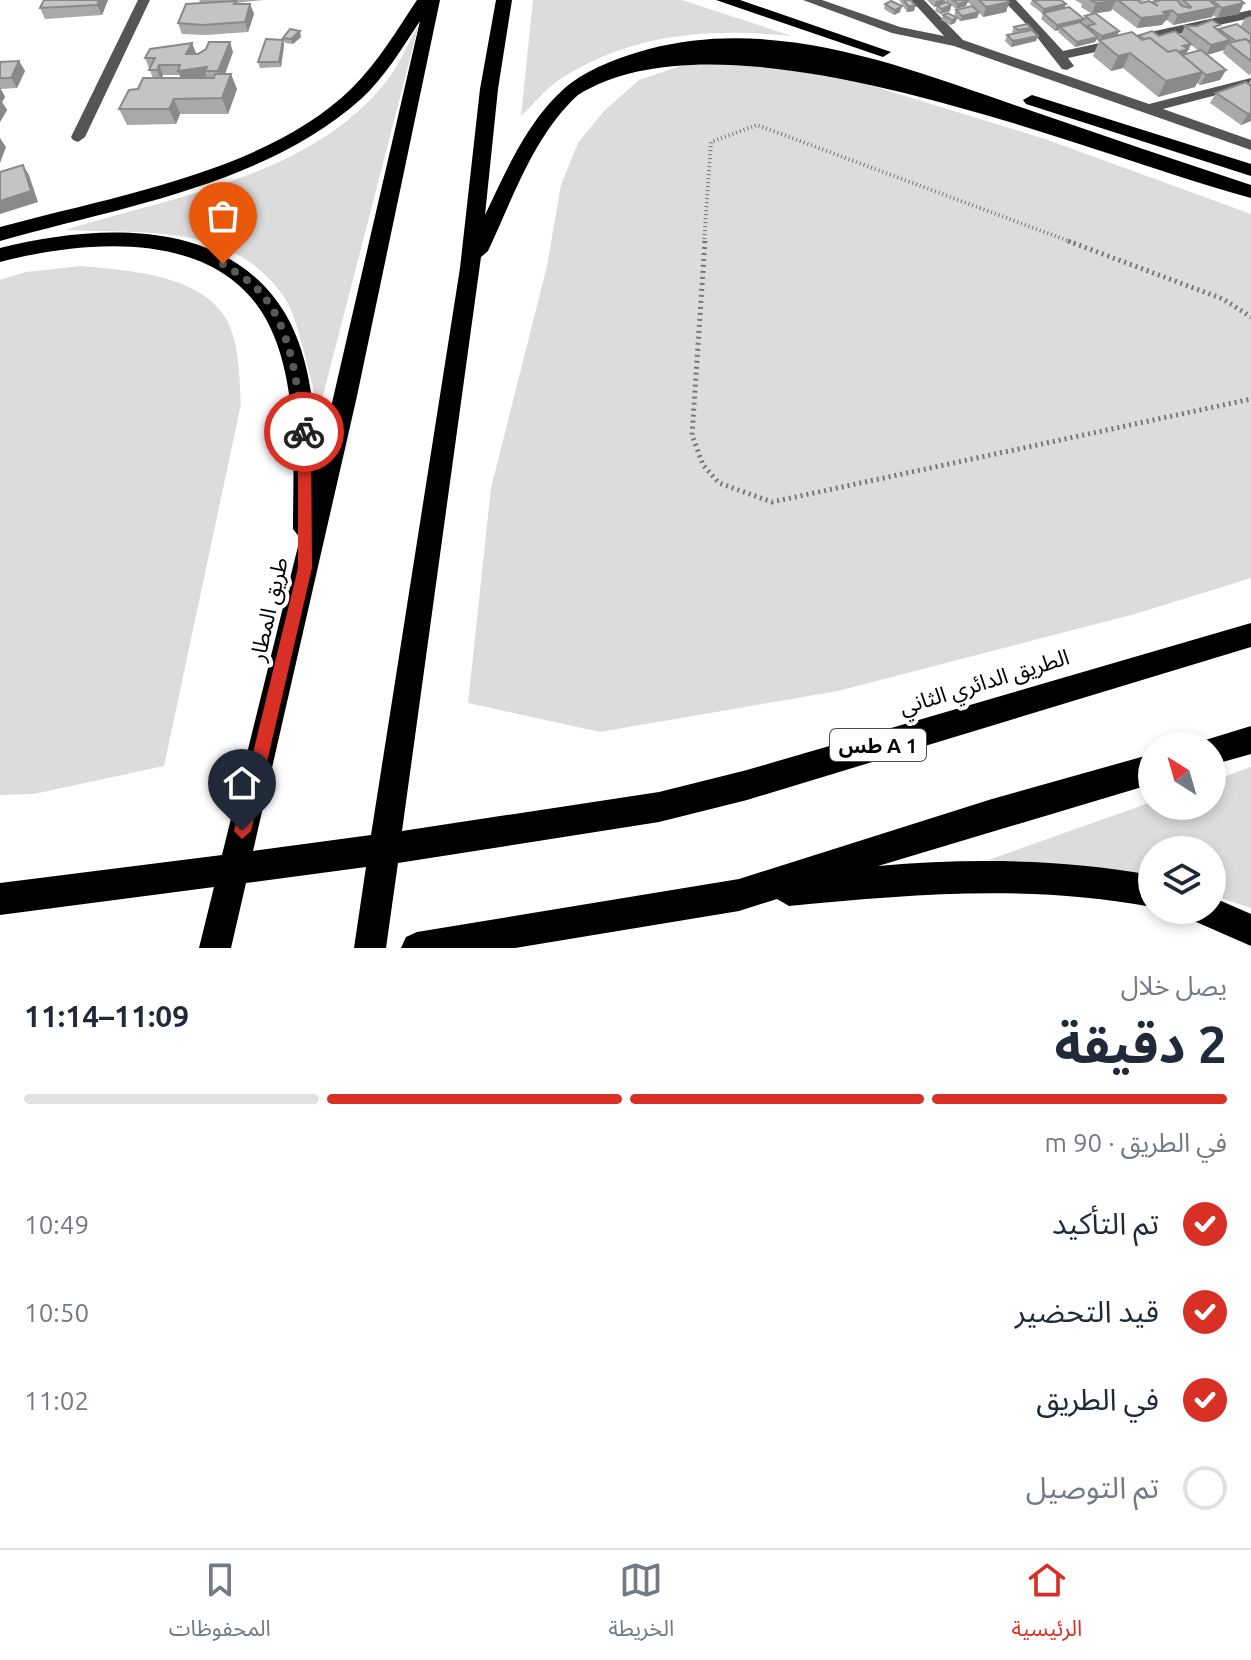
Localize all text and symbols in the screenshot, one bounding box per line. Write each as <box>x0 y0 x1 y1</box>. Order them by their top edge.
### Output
pin <box>189 182 257 264</box>
icon: bag <box>201 194 245 238</box>
courier <box>264 392 344 472</box>
icon: bike <box>282 410 326 454</box>
street label: طريق المطار <box>244 554 294 665</box>
street label: الطريق الدائري الثاني <box>896 643 1073 724</box>
road number: طس A 1 <box>830 729 926 761</box>
north arrow <box>1138 732 1226 820</box>
map controls <box>1138 732 1226 924</box>
pin <box>208 749 276 831</box>
icon: home <box>220 761 264 805</box>
button: layers <box>1138 836 1226 924</box>
text: يصل خلال <box>1121 971 1227 1000</box>
text: 11:09–11:14 <box>24 999 189 1033</box>
text: 2 دقيقة <box>1055 1015 1227 1073</box>
text: في الطريق · 90 m <box>1045 1128 1227 1157</box>
icon: check <box>1183 1202 1227 1246</box>
text: تم التأكيد <box>1052 1206 1159 1240</box>
text: 10:49 <box>24 1210 89 1239</box>
icon: check <box>1183 1290 1227 1334</box>
text: قيد التحضير <box>1015 1294 1159 1328</box>
text: 10:50 <box>24 1298 89 1327</box>
icon: check <box>1183 1378 1227 1422</box>
text: في الطريق <box>1036 1382 1159 1416</box>
text: 11:02 <box>24 1386 89 1415</box>
text: تم التوصيل <box>1026 1470 1159 1504</box>
tab: المحفوظات <box>169 1558 271 1652</box>
tab: الخريطة <box>608 1558 674 1652</box>
tab: الرئيسية <box>1012 1558 1082 1652</box>

